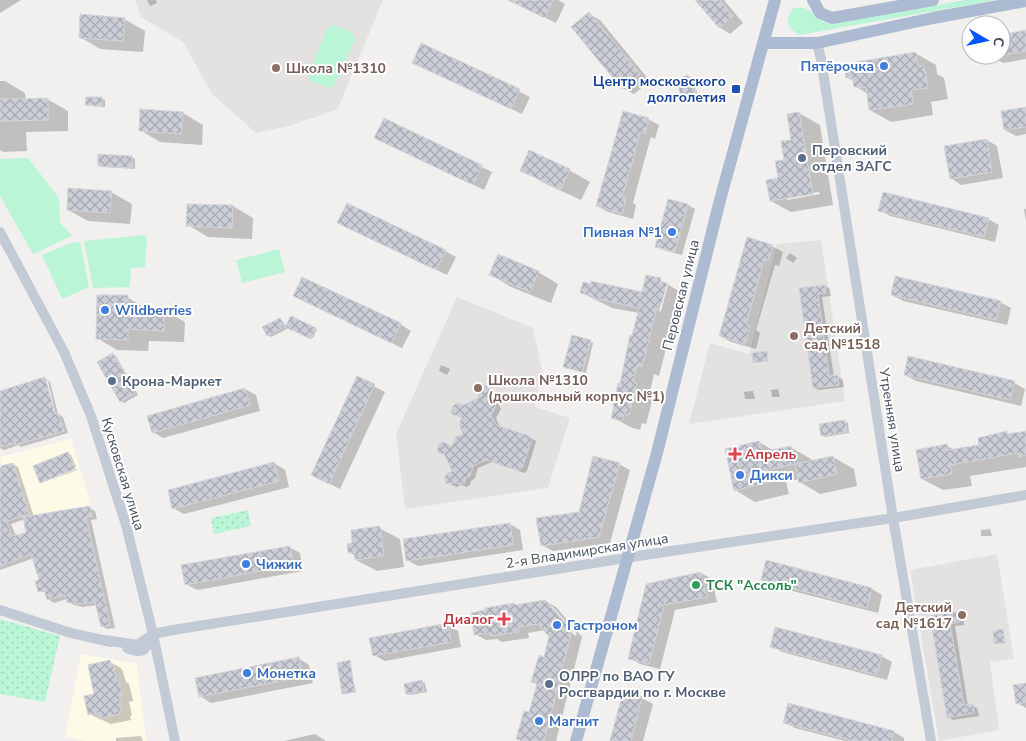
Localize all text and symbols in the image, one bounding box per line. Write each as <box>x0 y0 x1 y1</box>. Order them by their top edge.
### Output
north arrow <box>961 15 1011 65</box>
text: С <box>988 36 1008 49</box>
place label: Пятёрочка <box>801 57 874 76</box>
place label: Школа №1310 <box>286 59 386 78</box>
marker: Пятёрочка <box>878 60 890 72</box>
marker: Школа №1310 <box>270 62 282 74</box>
place label: Центр московского долголетия <box>593 72 726 107</box>
marker: Центр московского долголетия <box>730 83 742 95</box>
place label: Перовский отдел ЗАГС <box>812 141 892 176</box>
marker: Перовский отдел ЗАГС <box>796 152 808 164</box>
place label: Пивная №1 <box>583 223 662 242</box>
marker: Пивная №1 <box>666 226 678 238</box>
street label: Перовская улица <box>658 238 704 352</box>
place label: Wildberries <box>115 301 192 320</box>
marker: Wildberries <box>99 304 111 316</box>
place label: Детский сад №1518 <box>804 319 880 354</box>
marker: Детский сад №1518 <box>788 330 800 342</box>
street label: Утренняя улица <box>874 366 910 473</box>
place label: Школа №1310 (дошкольный корпус №1) <box>488 371 665 406</box>
place label: Крона-Маркет <box>122 372 222 391</box>
marker: Крона-Маркет <box>106 375 118 387</box>
marker: Школа №1310 (дошкольный корпус №1) <box>472 382 484 394</box>
street label: Кусковская улица <box>97 415 149 533</box>
place label: Апрель <box>745 445 797 464</box>
marker: Апрель <box>729 448 741 460</box>
place label: Дикси <box>750 466 793 485</box>
marker: Дикси <box>734 469 746 481</box>
street label: 2-я Владимирская улица <box>504 529 670 573</box>
place label: Чижик <box>256 555 302 574</box>
marker: Чижик <box>240 558 252 570</box>
place label: ТСК "Ассоль" <box>706 576 797 595</box>
marker: ТСК "Ассоль" <box>690 579 702 591</box>
place label: Детский сад №1617 <box>876 598 952 633</box>
marker: Детский сад №1617 <box>956 609 968 621</box>
place label: Диалог <box>443 610 495 629</box>
marker: Диалог <box>498 613 510 625</box>
place label: Гастроном <box>567 616 638 635</box>
marker: Гастроном <box>551 619 563 631</box>
place label: Монетка <box>257 664 316 683</box>
marker: Монетка <box>241 667 253 679</box>
place label: ОЛРР по ВАО ГУ Росгвардии по г. Москве <box>559 667 726 702</box>
marker: ОЛРР по ВАО ГУ Росгвардии по г. Москве <box>543 678 555 690</box>
place label: Магнит <box>549 712 599 731</box>
marker: Магнит <box>533 715 545 727</box>

